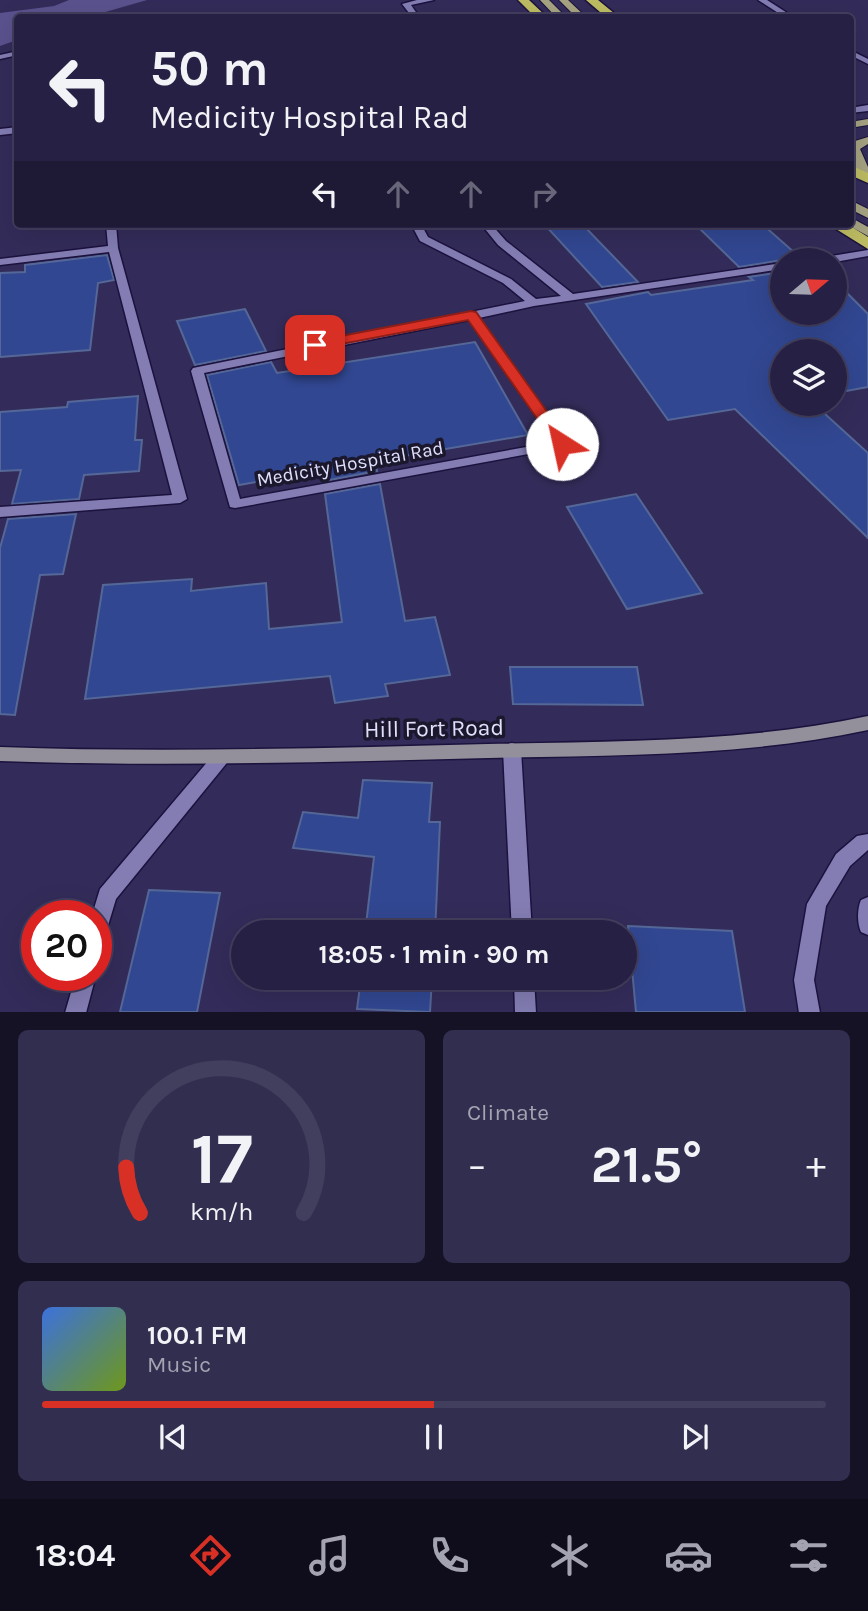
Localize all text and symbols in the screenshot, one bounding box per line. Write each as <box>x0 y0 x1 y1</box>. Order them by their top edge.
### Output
text: 50 m <box>150 40 268 97</box>
icon: left <box>35 42 126 133</box>
text: Medicity Hospital Rad <box>150 99 469 136</box>
icon: left <box>306 175 344 213</box>
icon: ahead <box>379 175 417 213</box>
icon: ahead <box>452 175 490 213</box>
icon: right <box>525 175 563 213</box>
north arrow <box>770 248 847 326</box>
map controls <box>770 248 847 416</box>
pin <box>285 315 345 375</box>
icon: arrive <box>296 326 334 364</box>
button: layers <box>770 339 847 416</box>
position arrow <box>525 407 599 481</box>
street label: Medicity Hospital Rad <box>255 437 445 491</box>
street label: Hill Fort Road <box>364 714 504 743</box>
speed limit sign: 20 <box>21 900 112 991</box>
text: 18:05 · 1 min · 90 m <box>319 939 549 970</box>
text: Climate <box>467 1099 549 1126</box>
text: 17 <box>190 1116 253 1201</box>
text: 21.5° <box>591 1134 702 1195</box>
text: − <box>467 1143 487 1188</box>
text: + <box>806 1143 826 1188</box>
text: km/h <box>190 1196 253 1225</box>
text: 100.1 FM <box>147 1320 248 1351</box>
text: Music <box>147 1351 211 1378</box>
icon: previous <box>154 1418 192 1456</box>
icon: pause <box>415 1418 453 1456</box>
icon: next <box>676 1418 714 1456</box>
icon: directions <box>186 1531 235 1580</box>
icon: music <box>305 1531 354 1580</box>
icon: phone <box>425 1531 474 1580</box>
icon: climate <box>545 1531 594 1580</box>
icon: car <box>664 1531 713 1580</box>
icon: filters <box>784 1531 833 1580</box>
text: 18:04 <box>35 1537 115 1574</box>

